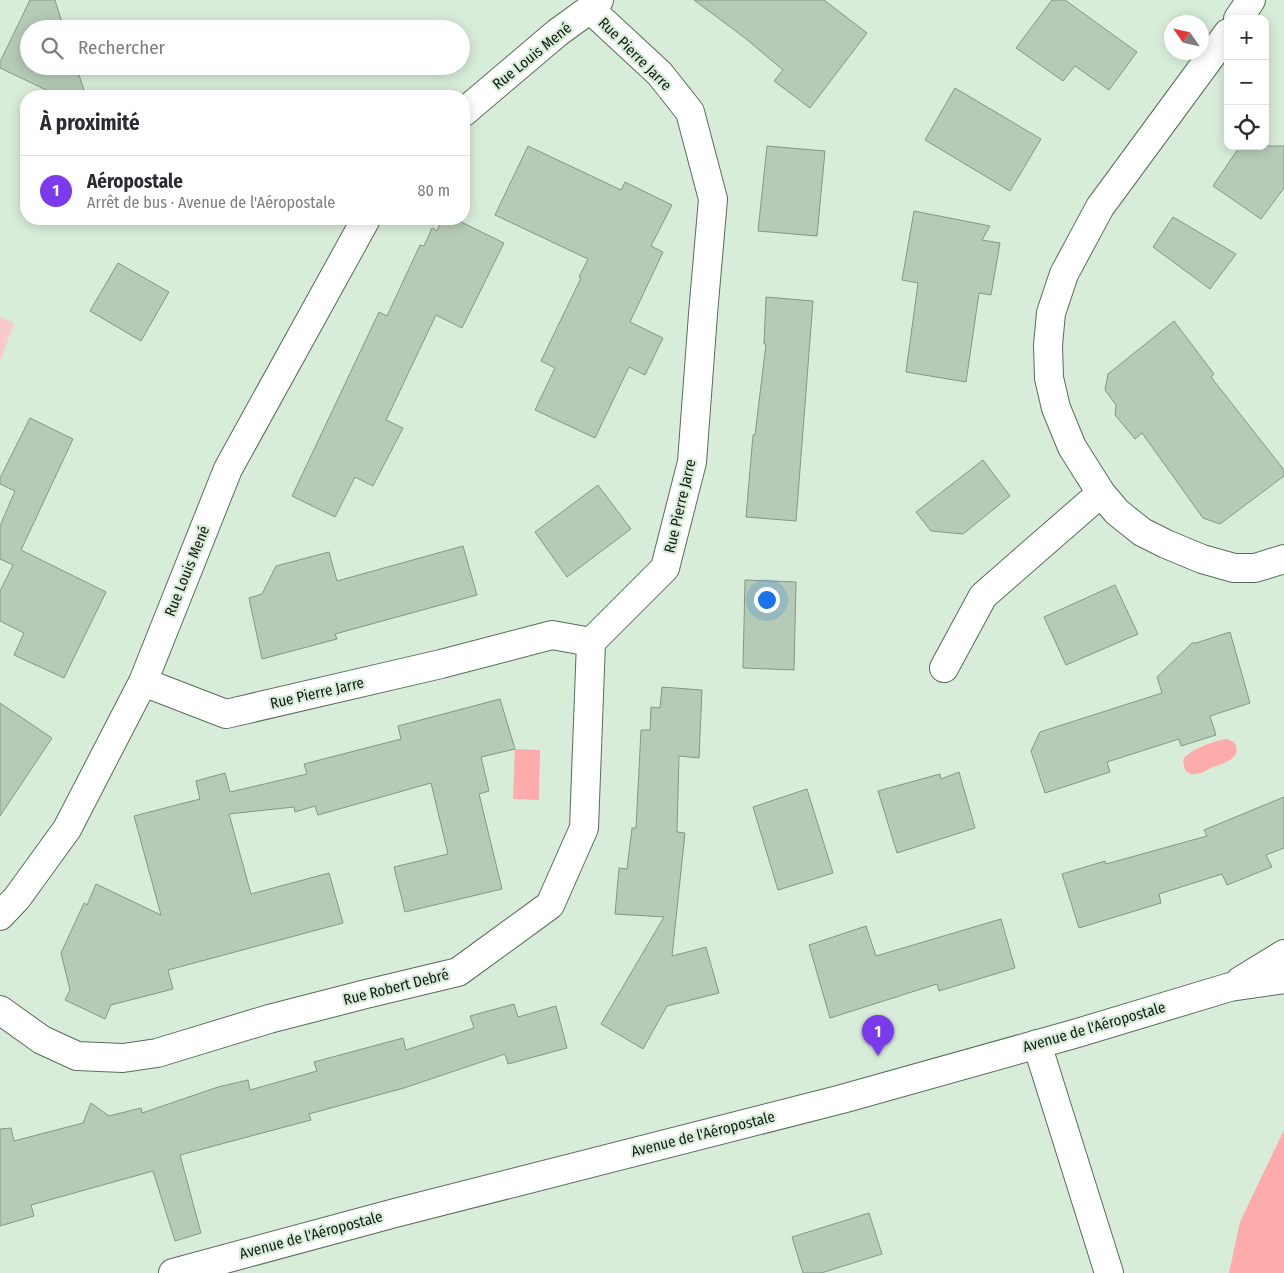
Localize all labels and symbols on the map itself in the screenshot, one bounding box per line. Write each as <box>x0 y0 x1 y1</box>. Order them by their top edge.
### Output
street label: Rue Pierre Jarre <box>595 14 675 94</box>
north arrow <box>1164 15 1209 60</box>
street label: Rue Louis Mené <box>489 19 575 93</box>
street label: Rue Pierre Jarre <box>660 457 700 555</box>
street label: Rue Louis Mené <box>161 523 213 619</box>
your location <box>754 587 780 613</box>
street label: Rue Pierre Jarre <box>268 673 366 713</box>
street label: Rue Robert Debré <box>341 965 451 1009</box>
street label: Avenue de l'Aéropostale <box>1021 998 1167 1056</box>
pin: 1 <box>862 1015 894 1056</box>
street label: Avenue de l'Aéropostale <box>629 1107 777 1161</box>
street label: Avenue de l'Aéropostale <box>237 1207 385 1263</box>

